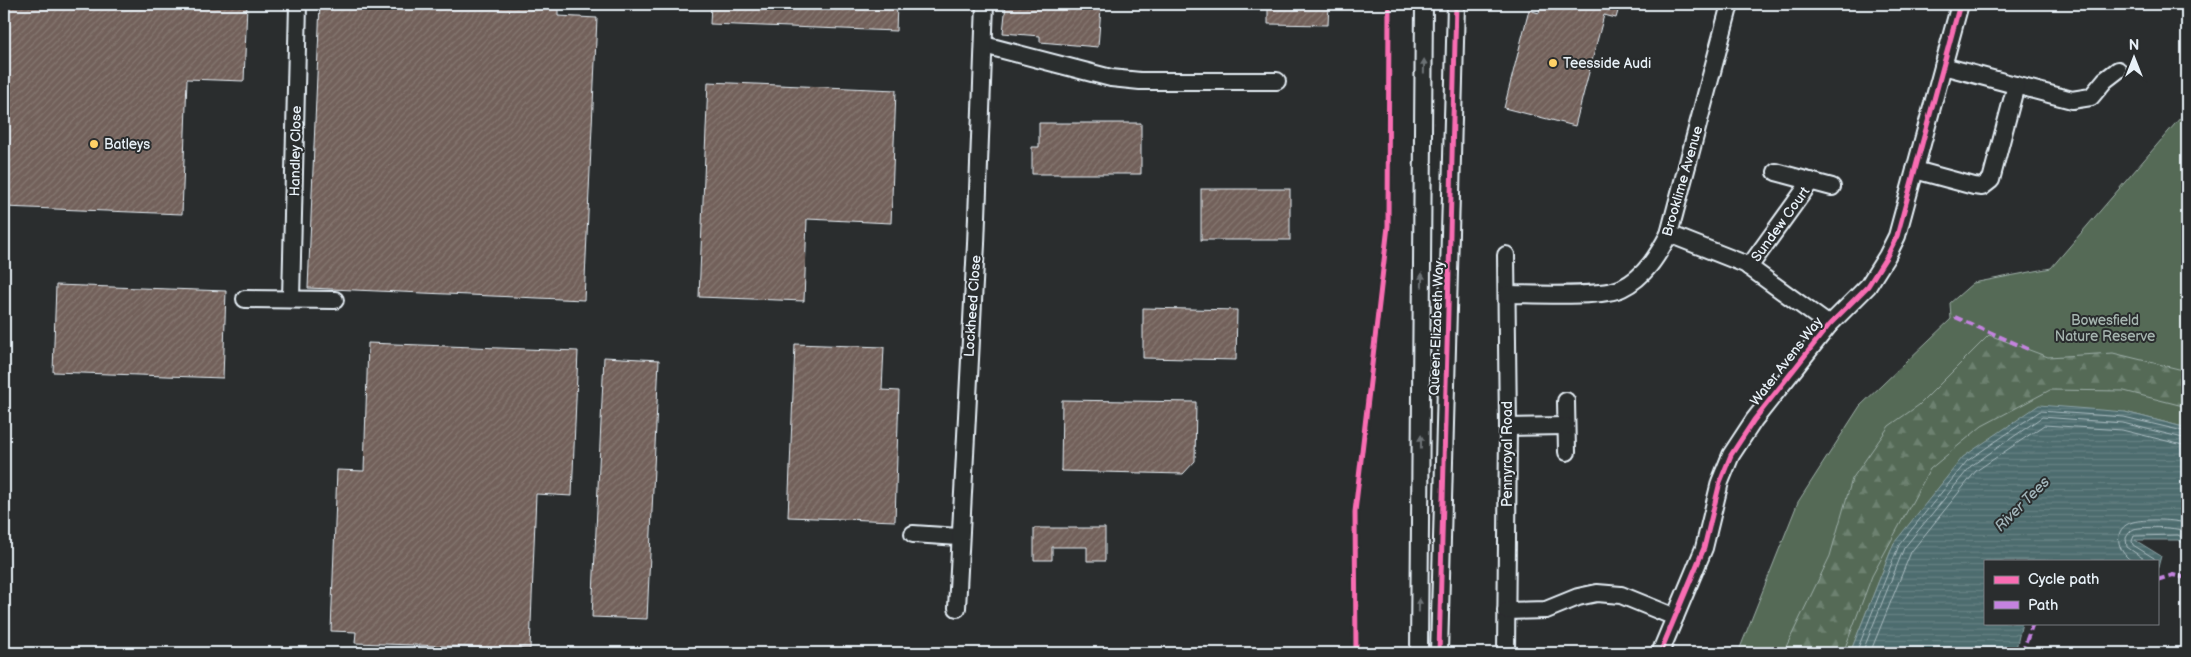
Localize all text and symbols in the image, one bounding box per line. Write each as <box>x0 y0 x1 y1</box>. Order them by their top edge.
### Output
north arrow <box>2108 32 2158 82</box>
text: N <box>2129 37 2139 54</box>
place label: Teesside Audi <box>1563 55 1651 72</box>
marker: Teesside Audi <box>1547 57 1559 69</box>
one-way arrow <box>1420 58 1428 74</box>
street label: Handley Close <box>286 106 305 196</box>
street label: Brooklime Avenue <box>1659 124 1706 238</box>
place label: Batleys <box>104 136 150 153</box>
marker: Batleys <box>88 138 100 150</box>
street label: Sundew Court <box>1747 183 1814 265</box>
street label: Lockheed Close <box>960 254 985 358</box>
street label: Queen Elizabeth Way <box>1426 260 1447 396</box>
one-way arrow <box>1418 271 1426 287</box>
park label: Bowesfield Nature Reserve <box>2055 312 2155 345</box>
street label: Water Avens Way <box>1746 313 1827 409</box>
street label: Pennyroyal Road <box>1499 401 1516 507</box>
one-way arrow <box>1417 434 1425 450</box>
water label: River Tees <box>1991 472 2054 536</box>
legend <box>1984 560 2158 624</box>
text: Cycle path <box>2028 570 2099 589</box>
one-way arrow <box>1415 596 1423 612</box>
text: Path <box>2028 596 2058 615</box>

